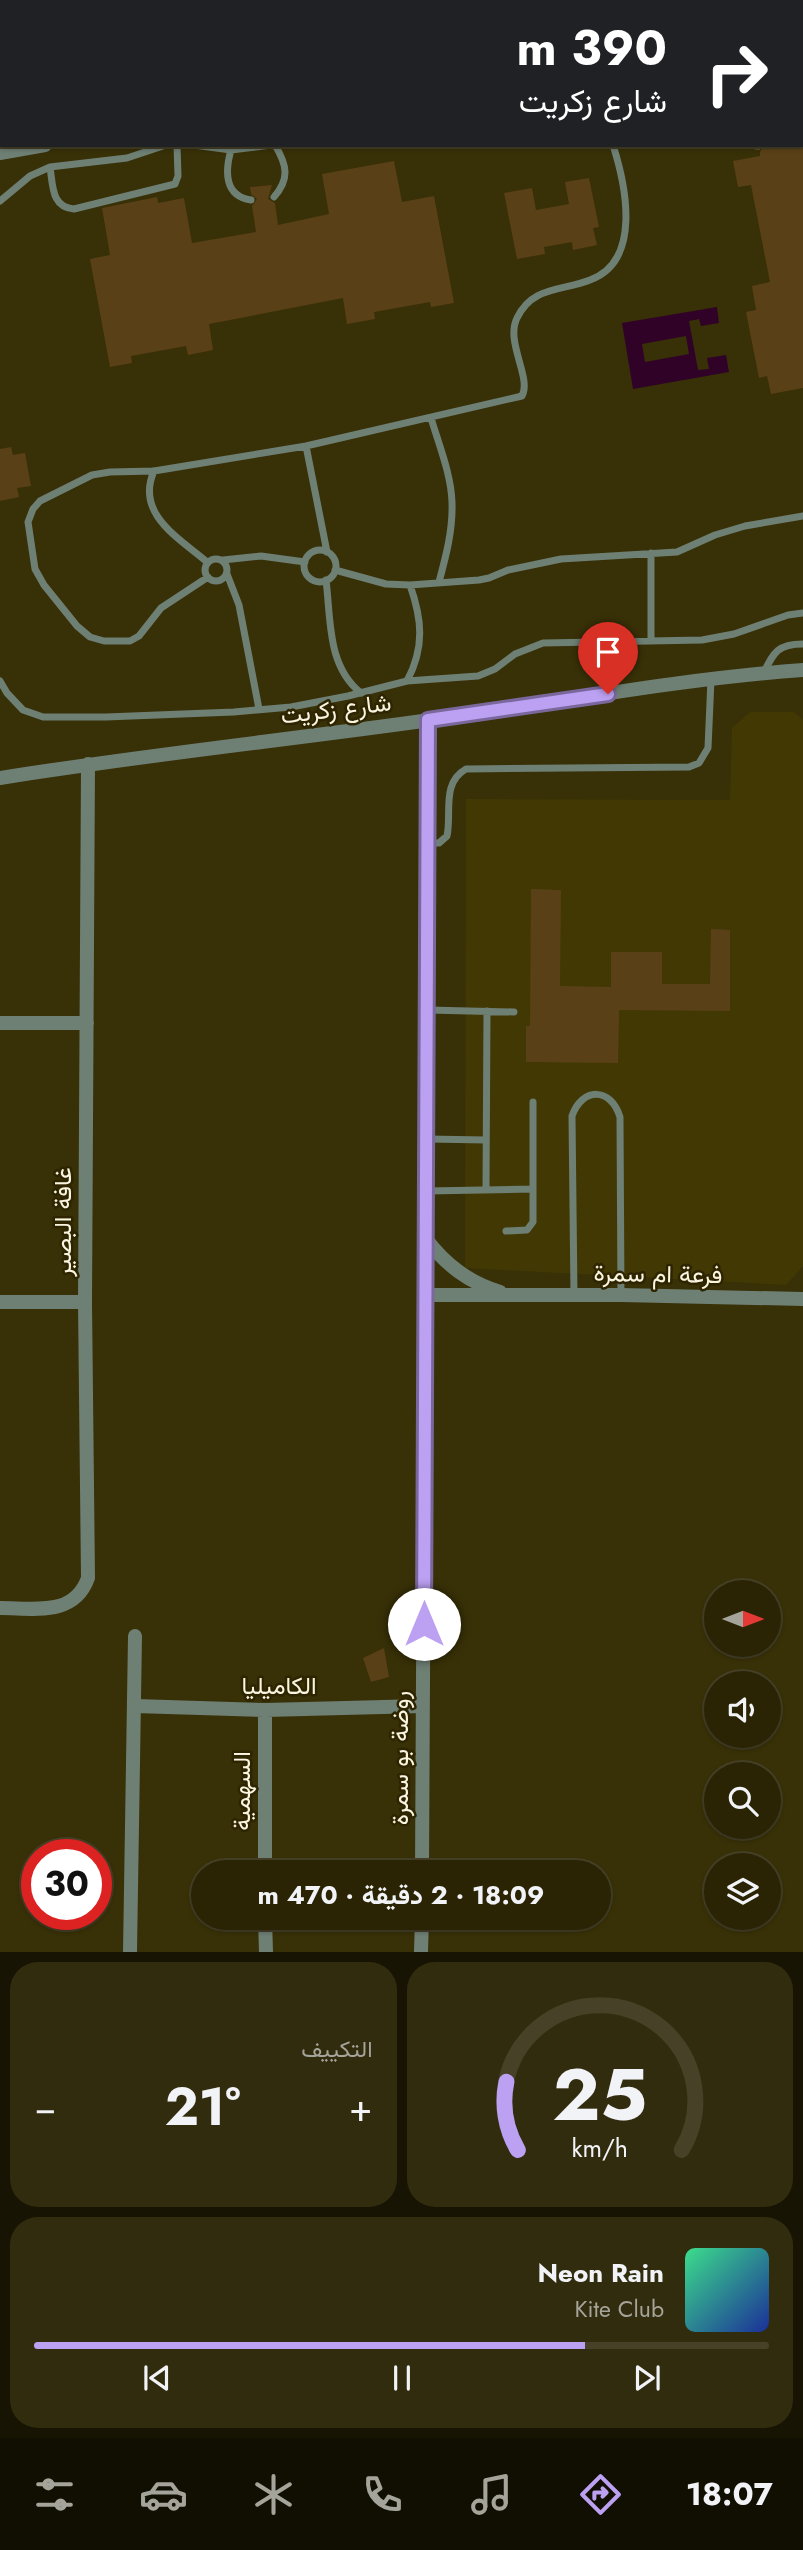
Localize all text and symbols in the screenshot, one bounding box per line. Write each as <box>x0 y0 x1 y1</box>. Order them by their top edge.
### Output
text: 390 m <box>516 13 667 83</box>
icon: right <box>691 28 782 119</box>
text: شارع زكريت <box>519 78 667 124</box>
pin <box>578 622 638 694</box>
icon: arrive <box>589 633 627 671</box>
street label: شارع زكريت <box>279 684 393 733</box>
street label: غافة البصير <box>45 1167 80 1278</box>
street label: فرعة ام سمرة <box>593 1255 723 1292</box>
north arrow <box>704 1580 780 1657</box>
map controls <box>704 1580 781 1930</box>
position arrow <box>387 1587 461 1661</box>
street label: الكاميليا <box>241 1668 317 1703</box>
button: sound <box>704 1671 781 1748</box>
street label: روضة بو سمرة <box>382 1691 417 1825</box>
street label: السهمية <box>224 1751 259 1831</box>
button: search <box>704 1762 781 1839</box>
speed limit sign: 30 <box>21 1839 112 1930</box>
button: layers <box>704 1853 781 1930</box>
text: 18:09 · 2 دقيقة · 470 m <box>258 1876 544 1914</box>
text: التكييف <box>301 2032 373 2066</box>
text: 25 <box>552 2043 647 2148</box>
text: 21° <box>165 2069 241 2145</box>
text: − <box>34 2080 56 2135</box>
text: + <box>349 2080 372 2135</box>
text: km/h <box>571 2130 628 2166</box>
text: Neon Rain <box>537 2254 664 2292</box>
text: Kite Club <box>575 2292 664 2326</box>
icon: previous <box>138 2359 176 2397</box>
icon: pause <box>383 2359 421 2397</box>
icon: next <box>628 2359 666 2397</box>
icon: filters <box>30 2470 79 2519</box>
icon: car <box>139 2470 188 2519</box>
icon: climate <box>249 2470 298 2519</box>
icon: phone <box>358 2470 407 2519</box>
icon: music <box>467 2470 516 2519</box>
icon: directions <box>576 2470 625 2519</box>
text: 18:07 <box>686 2471 773 2517</box>

